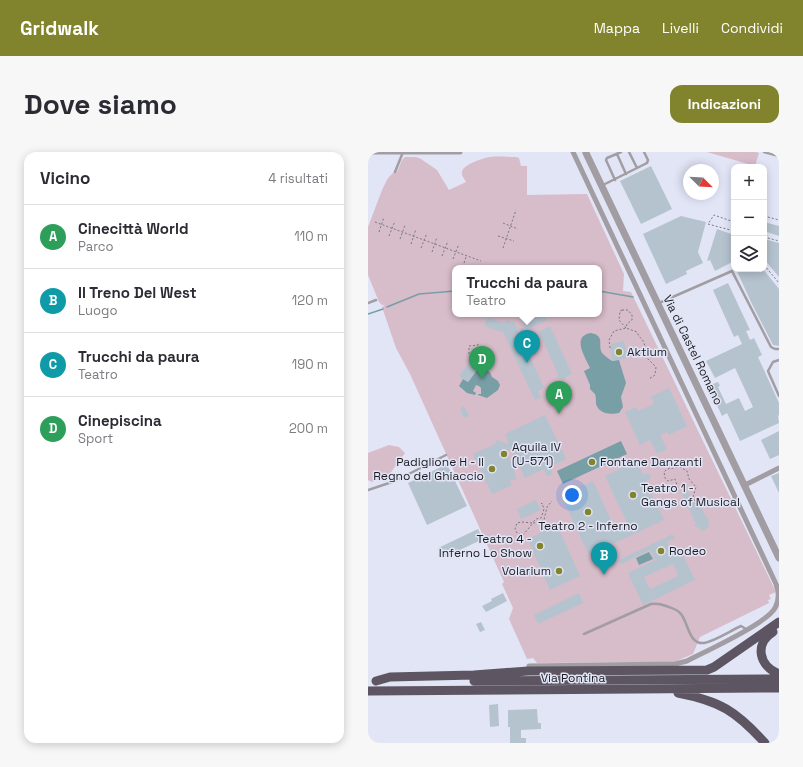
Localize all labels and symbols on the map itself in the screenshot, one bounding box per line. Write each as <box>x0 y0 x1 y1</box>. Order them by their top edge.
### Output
north arrow <box>683 164 719 200</box>
street label: Via di Castel Romano <box>659 292 727 408</box>
pin: C <box>514 330 540 363</box>
place label: Aktium <box>627 344 667 360</box>
pin: D <box>469 346 495 379</box>
marker: Aktium <box>614 347 624 357</box>
pin: A <box>546 381 572 414</box>
place label: Aquila IV (U-571) <box>512 439 561 469</box>
marker: Aquila IV (U-571) <box>499 449 509 459</box>
place label: Padiglione H - Il Regno del Ghiaccio <box>373 454 484 484</box>
place label: Fontane Danzanti <box>600 454 702 470</box>
marker: Fontane Danzanti <box>587 457 597 467</box>
marker: Padiglione H - Il Regno del Ghiaccio <box>487 464 497 474</box>
place label: Teatro 1 - Gangs of Musical <box>641 480 740 510</box>
your location <box>562 485 582 505</box>
marker: Teatro 1 - Gangs of Musical <box>628 490 638 500</box>
marker: Teatro 2 - Inferno <box>583 507 593 517</box>
place label: Teatro 2 - Inferno <box>538 518 638 534</box>
place label: Teatro 4 - Inferno Lo Show <box>439 531 532 561</box>
marker: Teatro 4 - Inferno Lo Show <box>535 541 545 551</box>
pin: B <box>591 542 617 575</box>
place label: Rodeo <box>669 543 706 559</box>
marker: Rodeo <box>656 546 666 556</box>
place label: Volarium <box>502 563 551 579</box>
marker: Volarium <box>554 566 564 576</box>
street label: Via Pontina <box>541 670 605 686</box>

